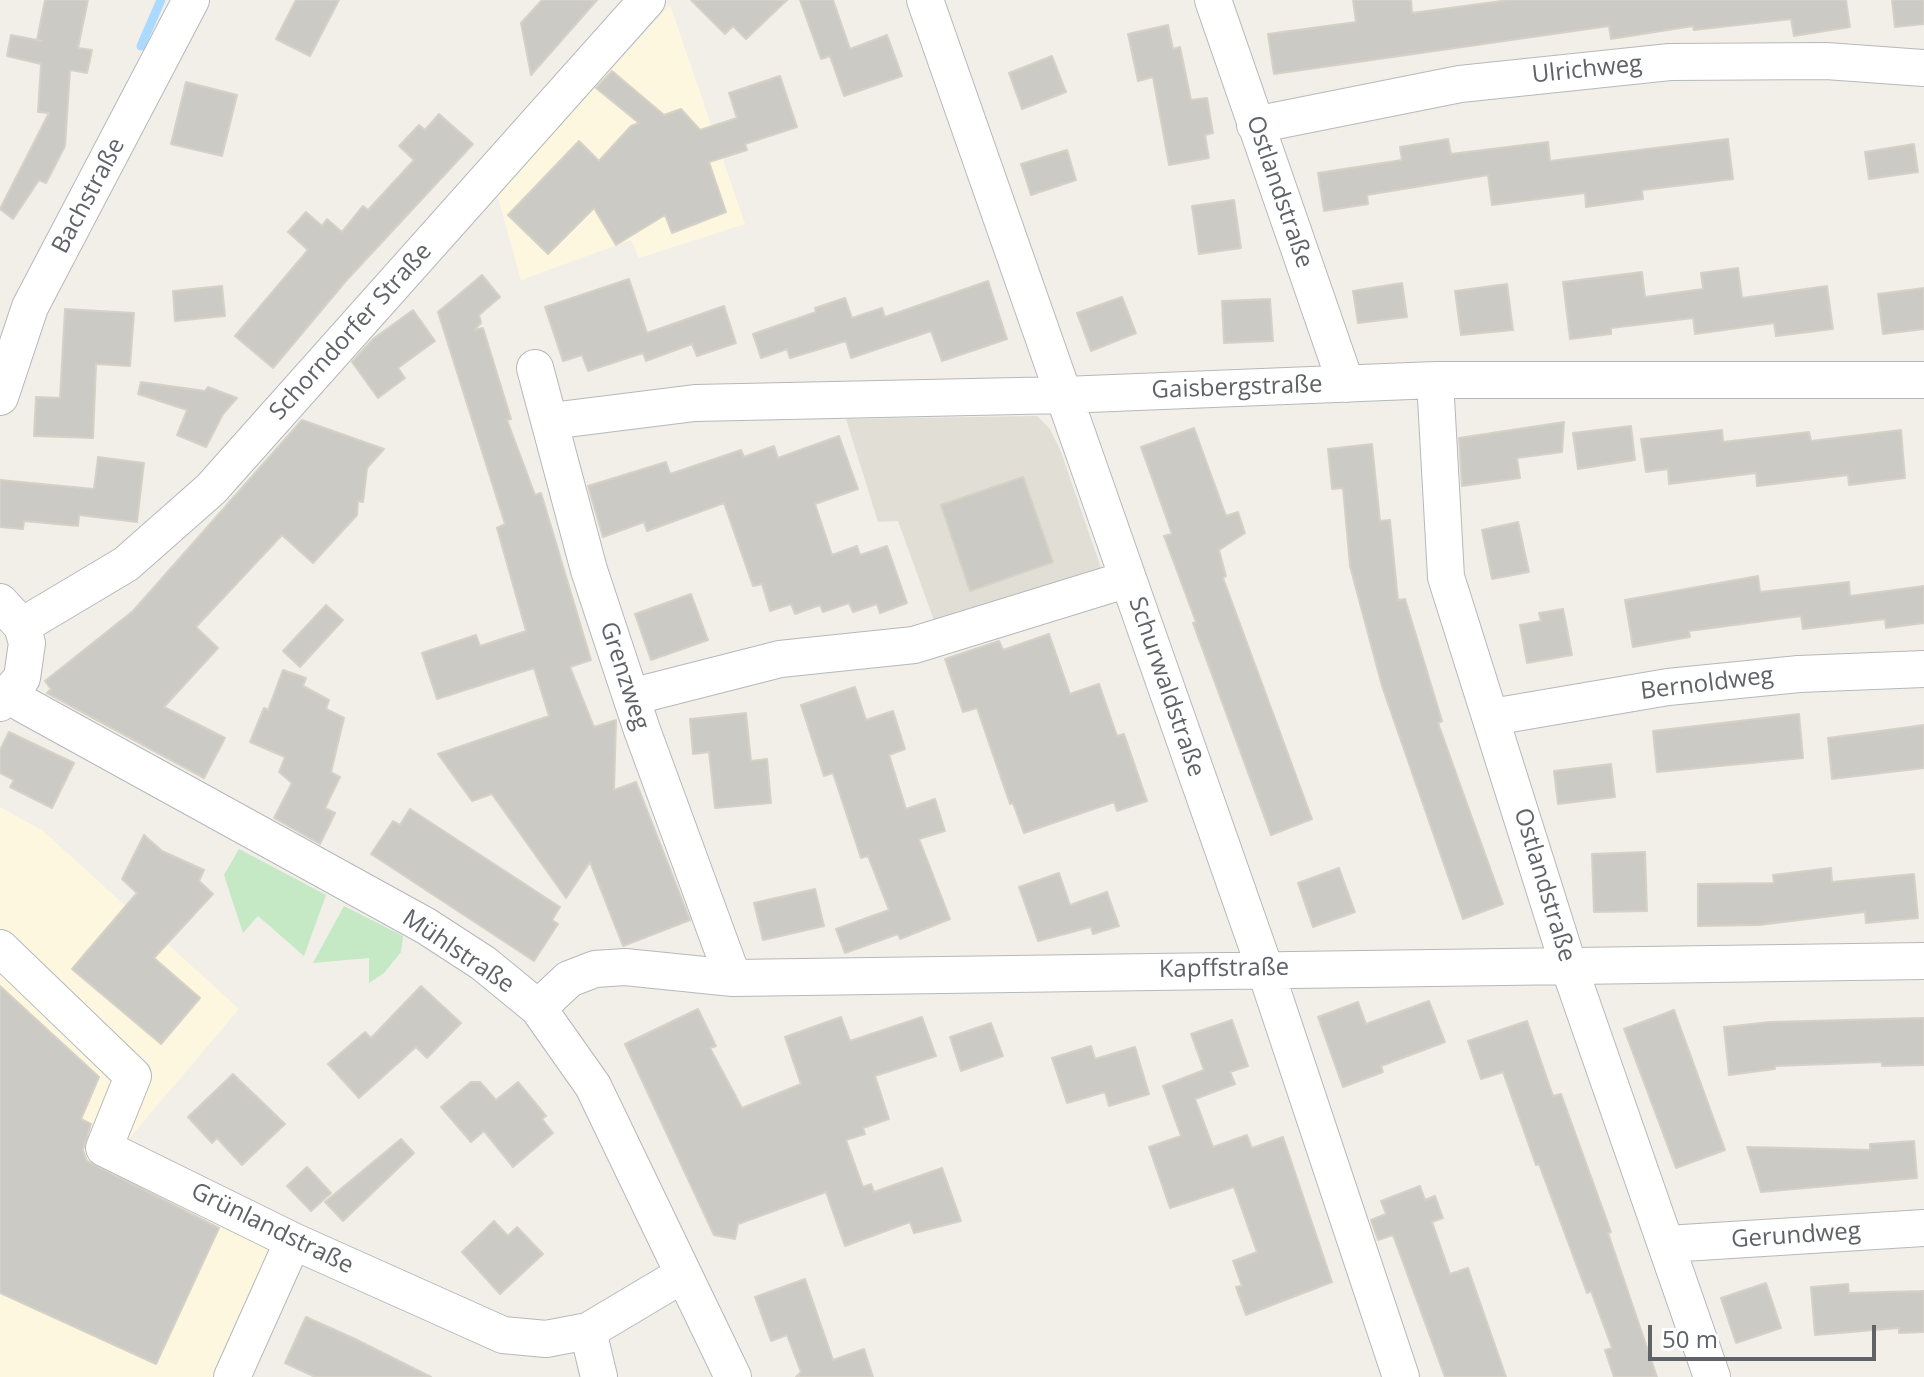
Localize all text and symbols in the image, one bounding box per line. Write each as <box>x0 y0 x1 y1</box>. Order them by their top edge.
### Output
street label: Ulrichweg <box>1530 50 1644 90</box>
street label: Ostlandstraße <box>1239 112 1319 272</box>
street label: Bachstraße <box>47 133 131 259</box>
street label: Schorndorfer Straße <box>264 238 438 426</box>
street label: Gaisbergstraße <box>1151 371 1323 405</box>
street label: Schurwaldstraße <box>1122 593 1210 781</box>
street label: Grenzweg <box>593 618 655 734</box>
street label: Bernoldweg <box>1639 662 1775 706</box>
street label: Ostlandstraße <box>1507 805 1581 965</box>
street label: Mühlstraße <box>397 904 519 1000</box>
street label: Kapffstraße <box>1159 953 1289 985</box>
street label: Grünlandstraße <box>186 1177 358 1281</box>
street label: Gerundweg <box>1730 1217 1862 1255</box>
scale bar <box>1652 1309 1880 1359</box>
text: 50 m <box>1662 1322 1718 1355</box>

